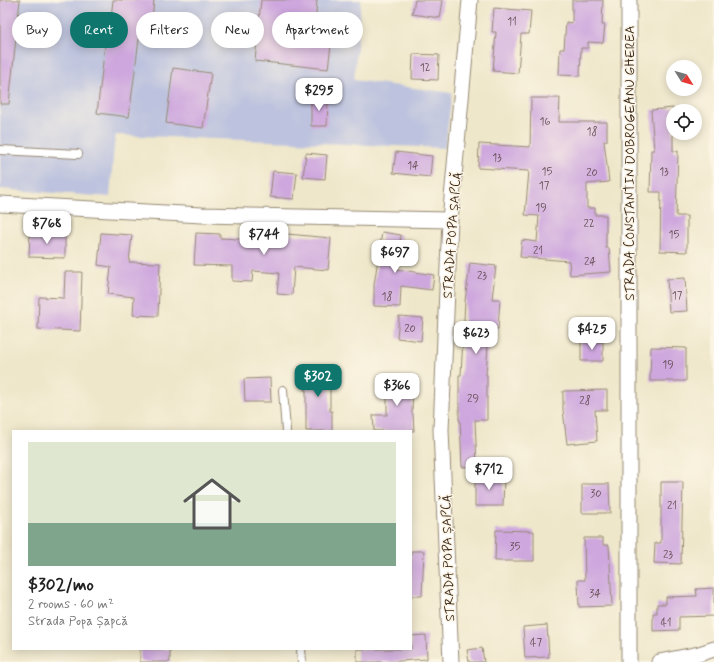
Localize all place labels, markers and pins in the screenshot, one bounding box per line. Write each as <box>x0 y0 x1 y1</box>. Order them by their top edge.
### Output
pin: $295 <box>295 78 343 112</box>
pin: $768 <box>23 211 71 245</box>
pin: $744 <box>240 222 288 256</box>
pin: $697 <box>371 240 419 274</box>
pin: $425 <box>568 317 616 351</box>
pin: $623 <box>452 321 500 355</box>
pin: $302 <box>294 364 342 398</box>
pin: $366 <box>373 373 421 407</box>
pin: $712 <box>465 457 513 491</box>

